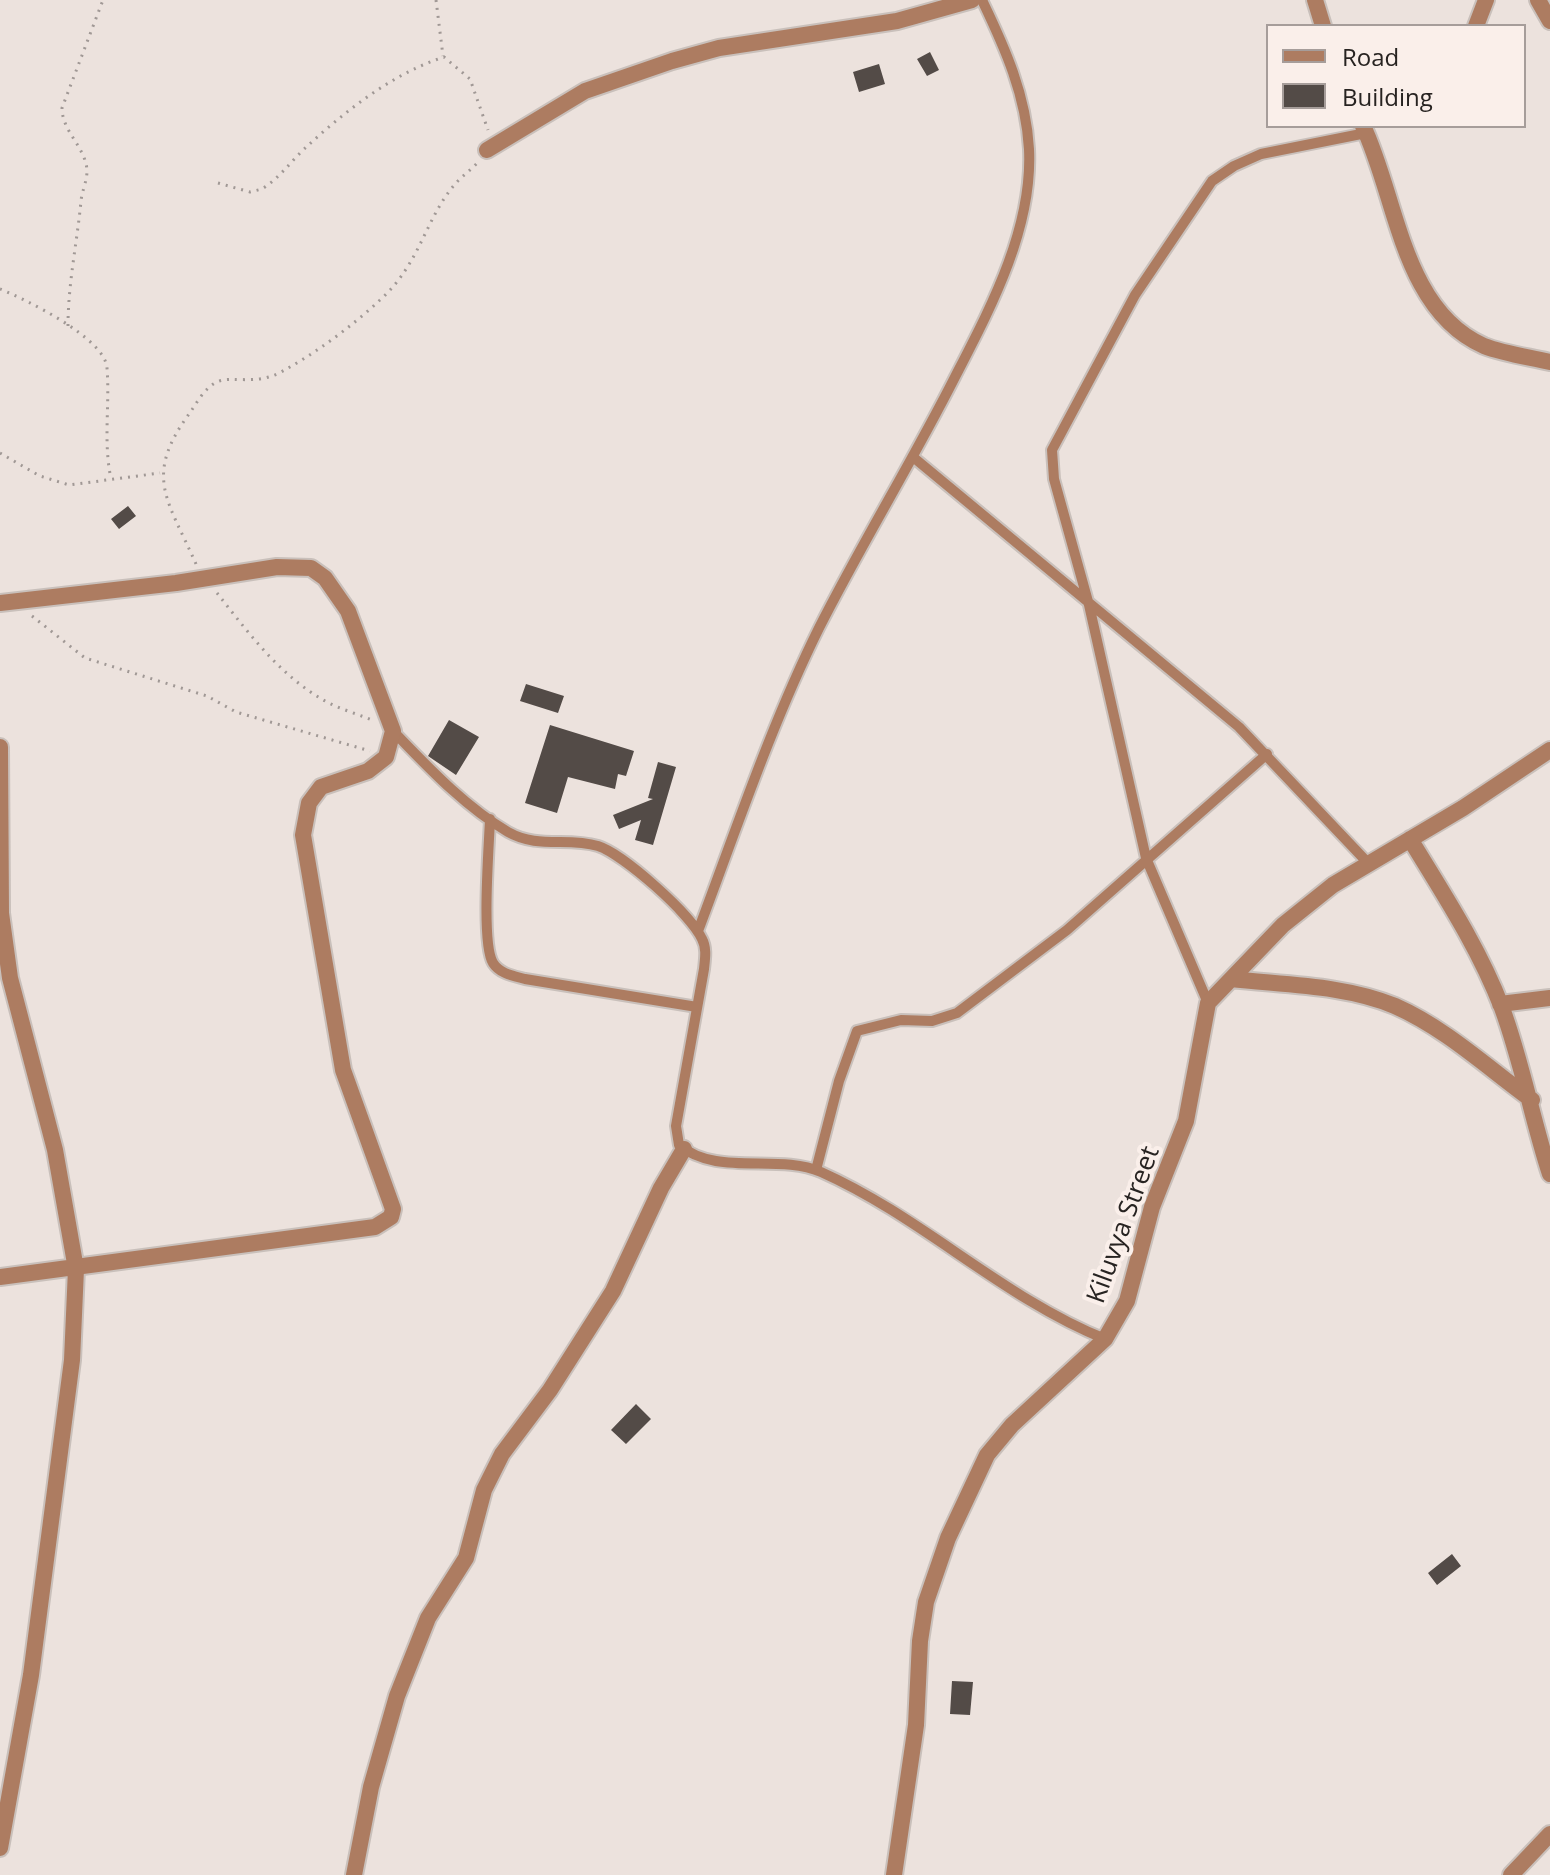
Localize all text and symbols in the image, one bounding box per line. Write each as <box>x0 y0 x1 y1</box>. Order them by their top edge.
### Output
legend <box>1266 24 1526 128</box>
text: Road <box>1342 40 1399 73</box>
text: Building <box>1342 80 1433 113</box>
street label: Kiluvya Street <box>1081 1142 1167 1308</box>

